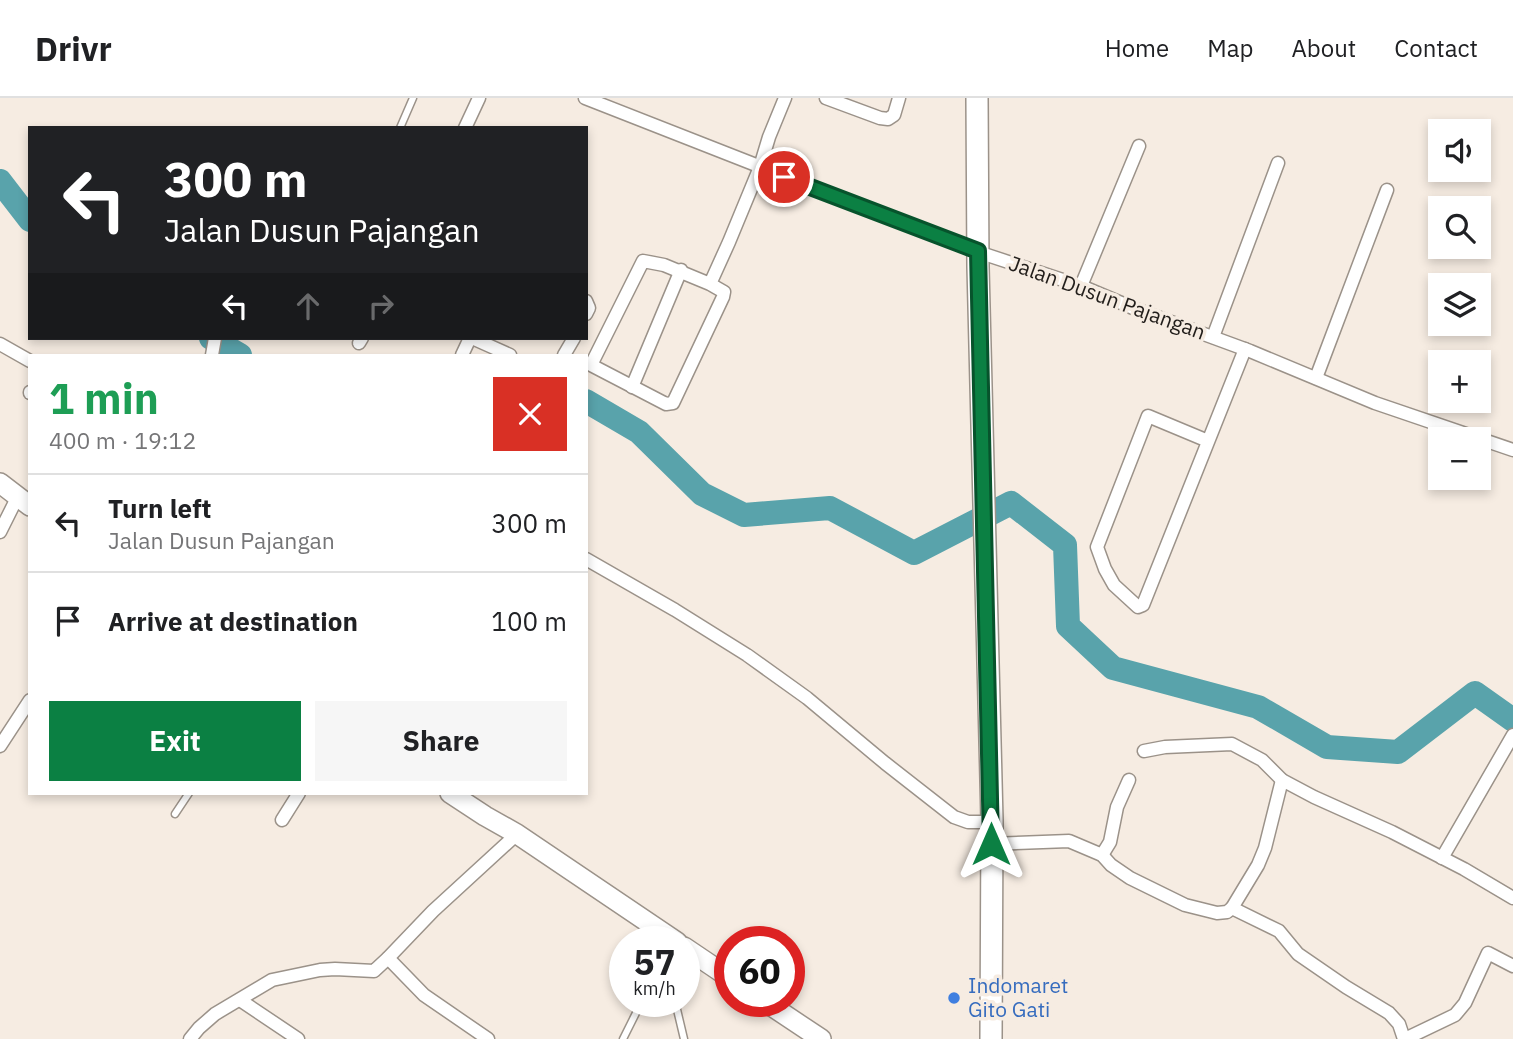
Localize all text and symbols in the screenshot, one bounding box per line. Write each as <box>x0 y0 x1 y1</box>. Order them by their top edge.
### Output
text: Drivr <box>35 27 112 70</box>
text: Home <box>1105 32 1169 64</box>
text: Map <box>1207 32 1253 64</box>
text: About <box>1291 32 1356 64</box>
text: Contact <box>1394 32 1478 64</box>
map controls <box>1428 119 1491 490</box>
button: sound <box>1428 119 1491 182</box>
text: 300 m <box>164 147 308 210</box>
pin <box>754 147 814 207</box>
icon: left <box>49 154 140 245</box>
icon: arrive <box>765 158 803 196</box>
button: search <box>1428 196 1491 259</box>
text: Jalan Dusun Pajangan <box>164 209 480 251</box>
street label: Jalan Dusun Pajangan <box>1005 248 1209 346</box>
button: layers <box>1428 273 1491 336</box>
icon: left <box>216 287 254 325</box>
icon: ahead <box>289 287 327 325</box>
icon: right <box>362 287 400 325</box>
button: + <box>1428 350 1491 413</box>
text: 1 min <box>49 371 159 426</box>
button: close <box>493 377 567 451</box>
text: 400 m · 19:12 <box>49 425 196 455</box>
button: − <box>1428 427 1491 490</box>
text: Turn left <box>108 491 211 525</box>
icon: left <box>49 504 87 542</box>
text: 300 m <box>491 506 567 540</box>
text: Jalan Dusun Pajangan <box>108 525 335 555</box>
icon: arrive <box>49 602 87 640</box>
text: Arrive at destination <box>108 604 358 638</box>
text: 100 m <box>491 604 567 638</box>
button: Exit <box>49 701 301 781</box>
button: Share <box>315 701 567 781</box>
position arrow <box>954 807 1028 881</box>
speed limit sign: 60 <box>714 926 805 1017</box>
text: 57 <box>633 939 676 985</box>
place label: Indomaret Gito Gati <box>968 971 1068 1023</box>
text: km/h <box>633 977 676 1000</box>
marker: Indomaret Gito Gati <box>946 990 962 1006</box>

